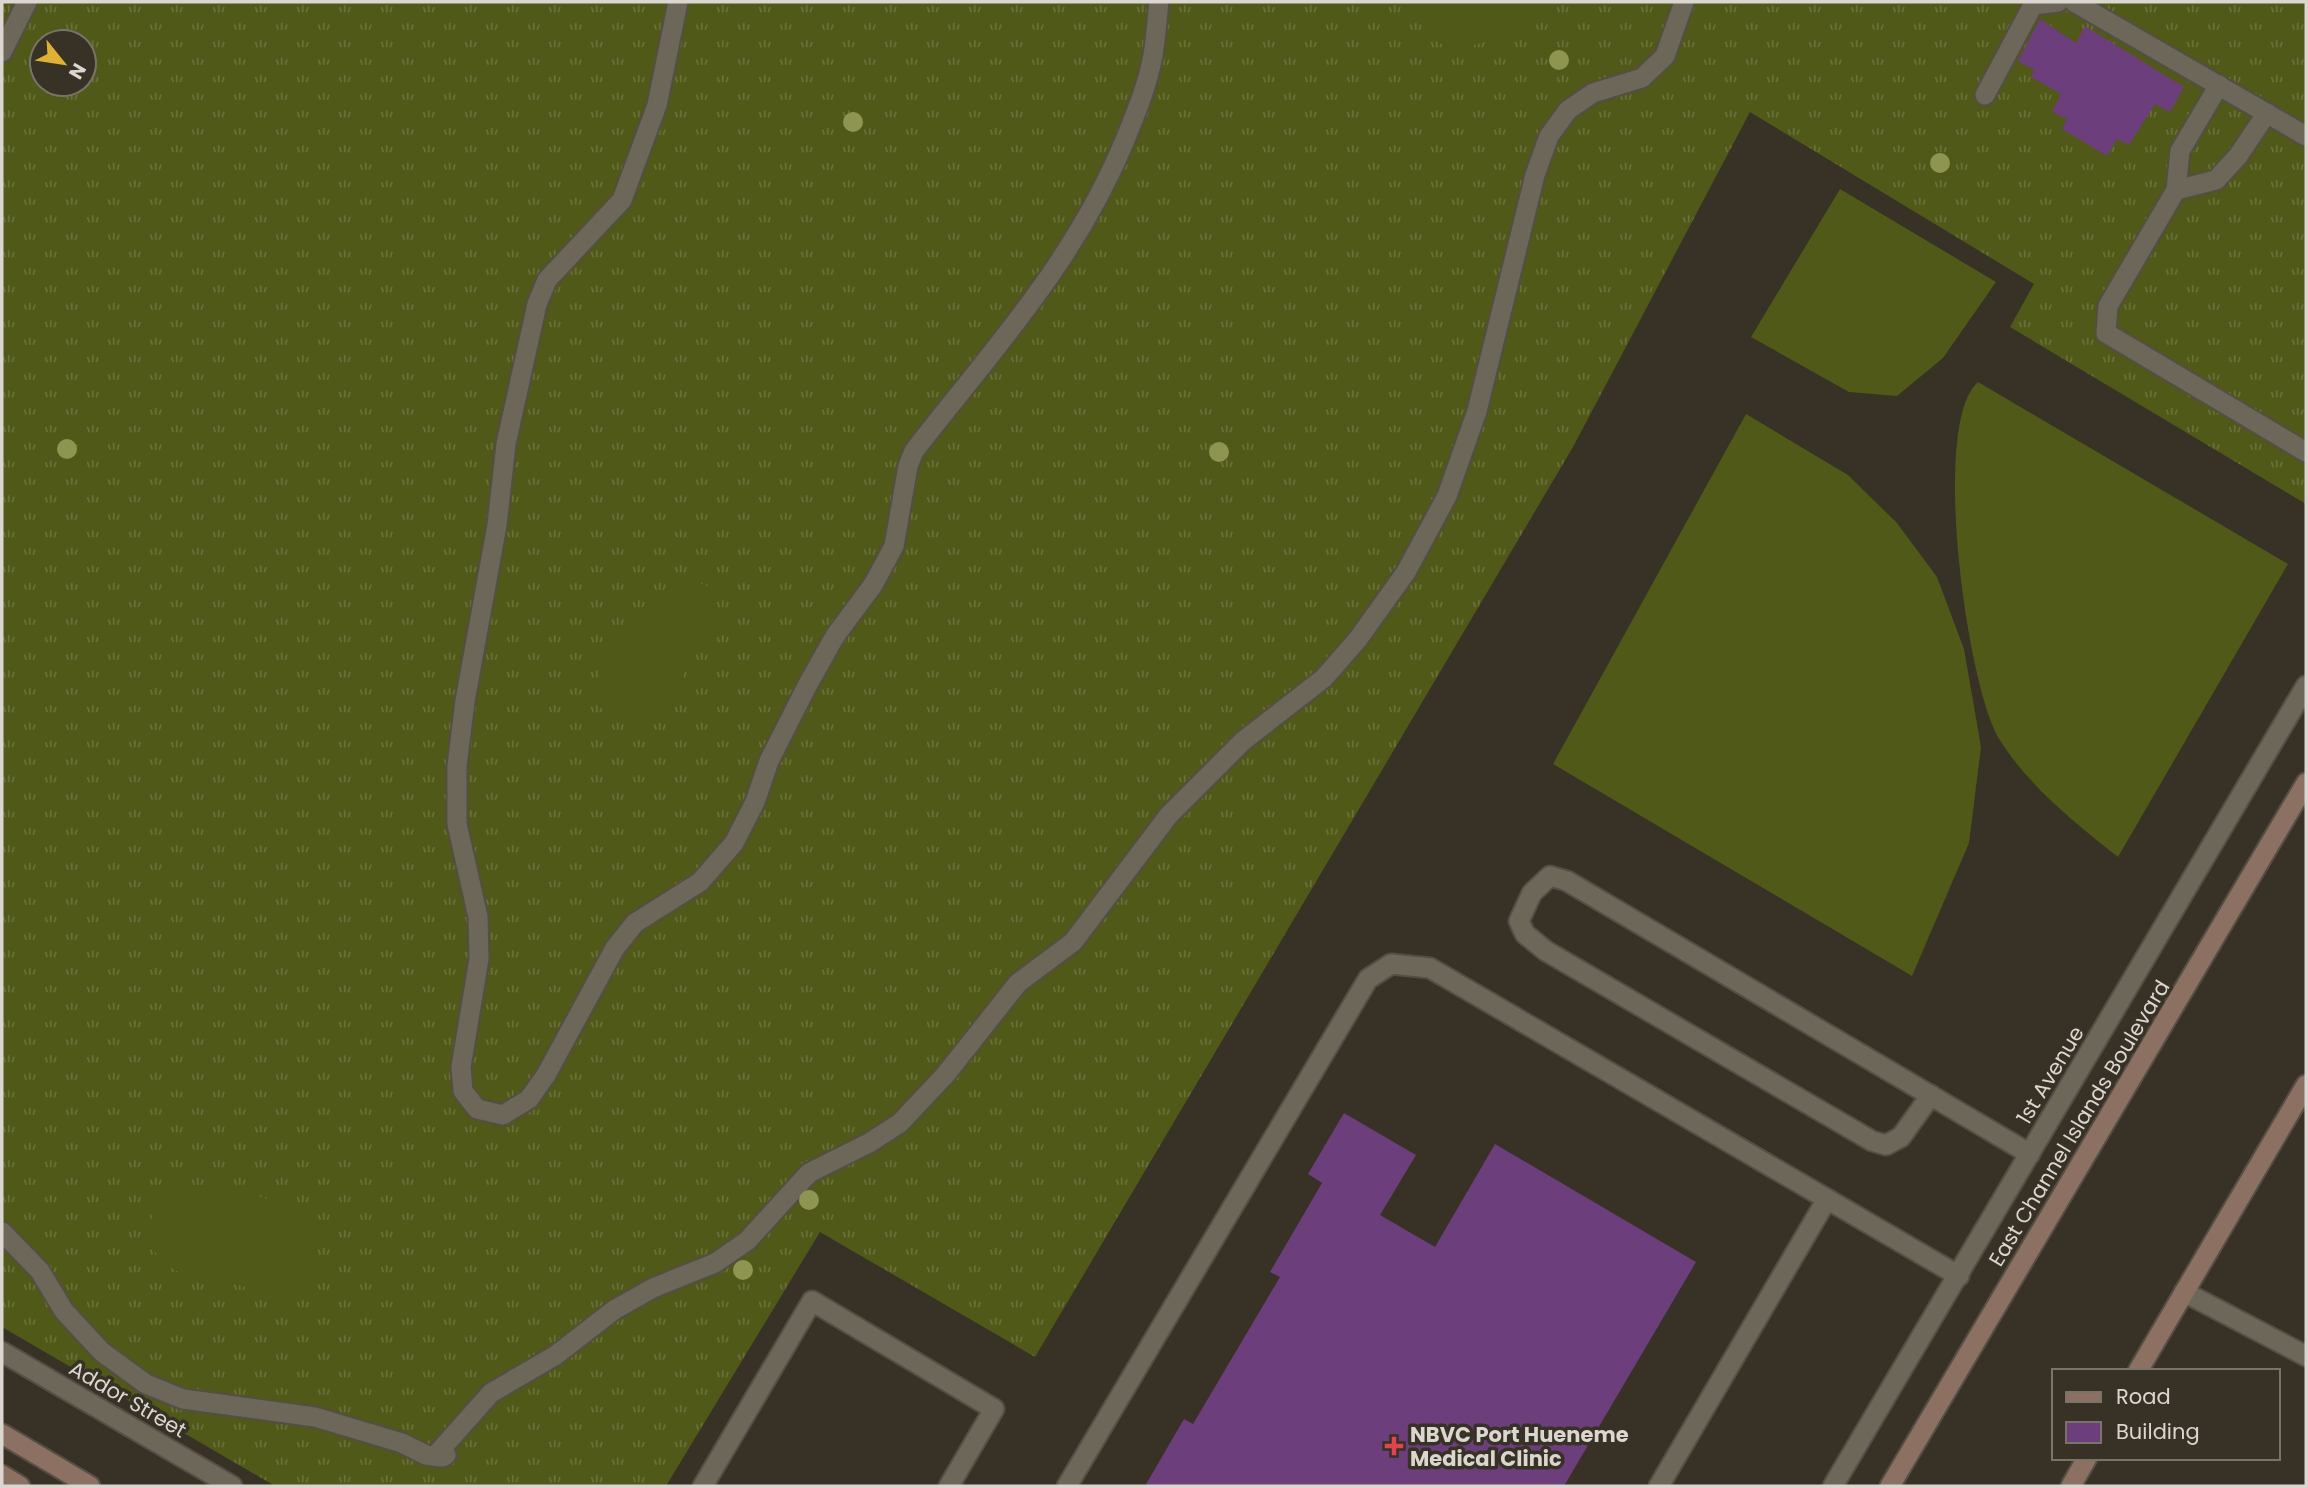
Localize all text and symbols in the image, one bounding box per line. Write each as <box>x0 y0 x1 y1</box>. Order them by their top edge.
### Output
north arrow <box>28 28 98 98</box>
text: N <box>62 58 93 84</box>
street label: East Channel Islands Boulevard <box>1982 974 2176 1272</box>
street label: 1st Avenue <box>2009 1020 2091 1130</box>
street label: Addor Street <box>64 1354 192 1444</box>
legend <box>2052 1369 2280 1460</box>
text: Road <box>2116 1382 2171 1411</box>
text: Building <box>2116 1417 2200 1446</box>
place label: NBVC Port Hueneme Medical Clinic <box>1410 1420 1629 1473</box>
marker: NBVC Port Hueneme Medical Clinic <box>1384 1436 1404 1456</box>

